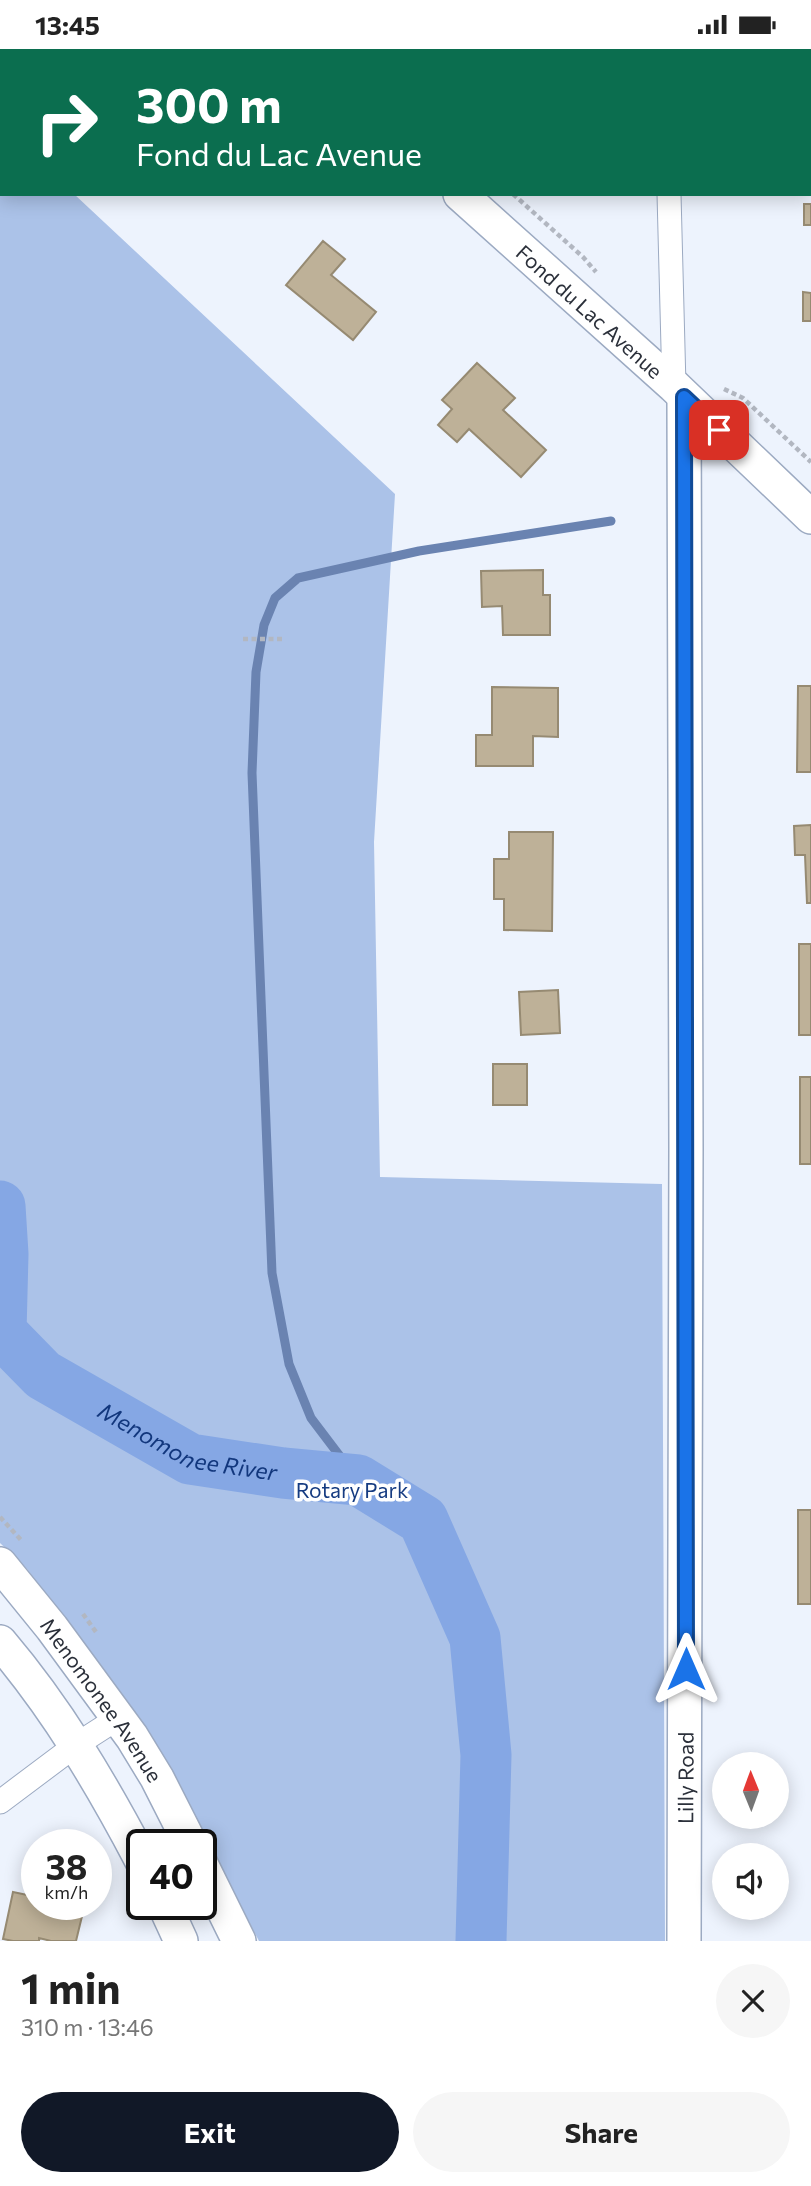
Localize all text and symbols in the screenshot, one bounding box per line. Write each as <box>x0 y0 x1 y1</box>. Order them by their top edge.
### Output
text: 13:45 <box>35 9 100 40</box>
text: 300 m <box>136 73 282 133</box>
icon: right <box>21 77 112 168</box>
text: Fond du Lac Avenue <box>136 133 422 173</box>
street label: Fond du Lac Avenue <box>512 239 668 383</box>
pin <box>689 400 749 460</box>
icon: arrive <box>700 411 738 449</box>
water label: Menomonee River <box>94 1396 280 1486</box>
park label: Rotary Park <box>296 1477 408 1502</box>
street label: Menomonee Avenue <box>36 1613 169 1786</box>
position arrow <box>649 1632 723 1706</box>
street label: Lilly Road <box>672 1732 697 1824</box>
north arrow <box>712 1752 789 1829</box>
map controls <box>712 1752 789 1920</box>
speed limit sign: 40 <box>126 1829 217 1920</box>
button: sound <box>712 1843 789 1920</box>
text: 38 <box>45 1844 88 1887</box>
text: km/h <box>45 1881 88 1903</box>
text: 1 min <box>21 1961 121 2013</box>
button: close <box>716 1964 790 2038</box>
text: 310 m · 13:46 <box>21 2013 154 2041</box>
button: Exit <box>21 2092 399 2172</box>
button: Share <box>413 2092 790 2172</box>

